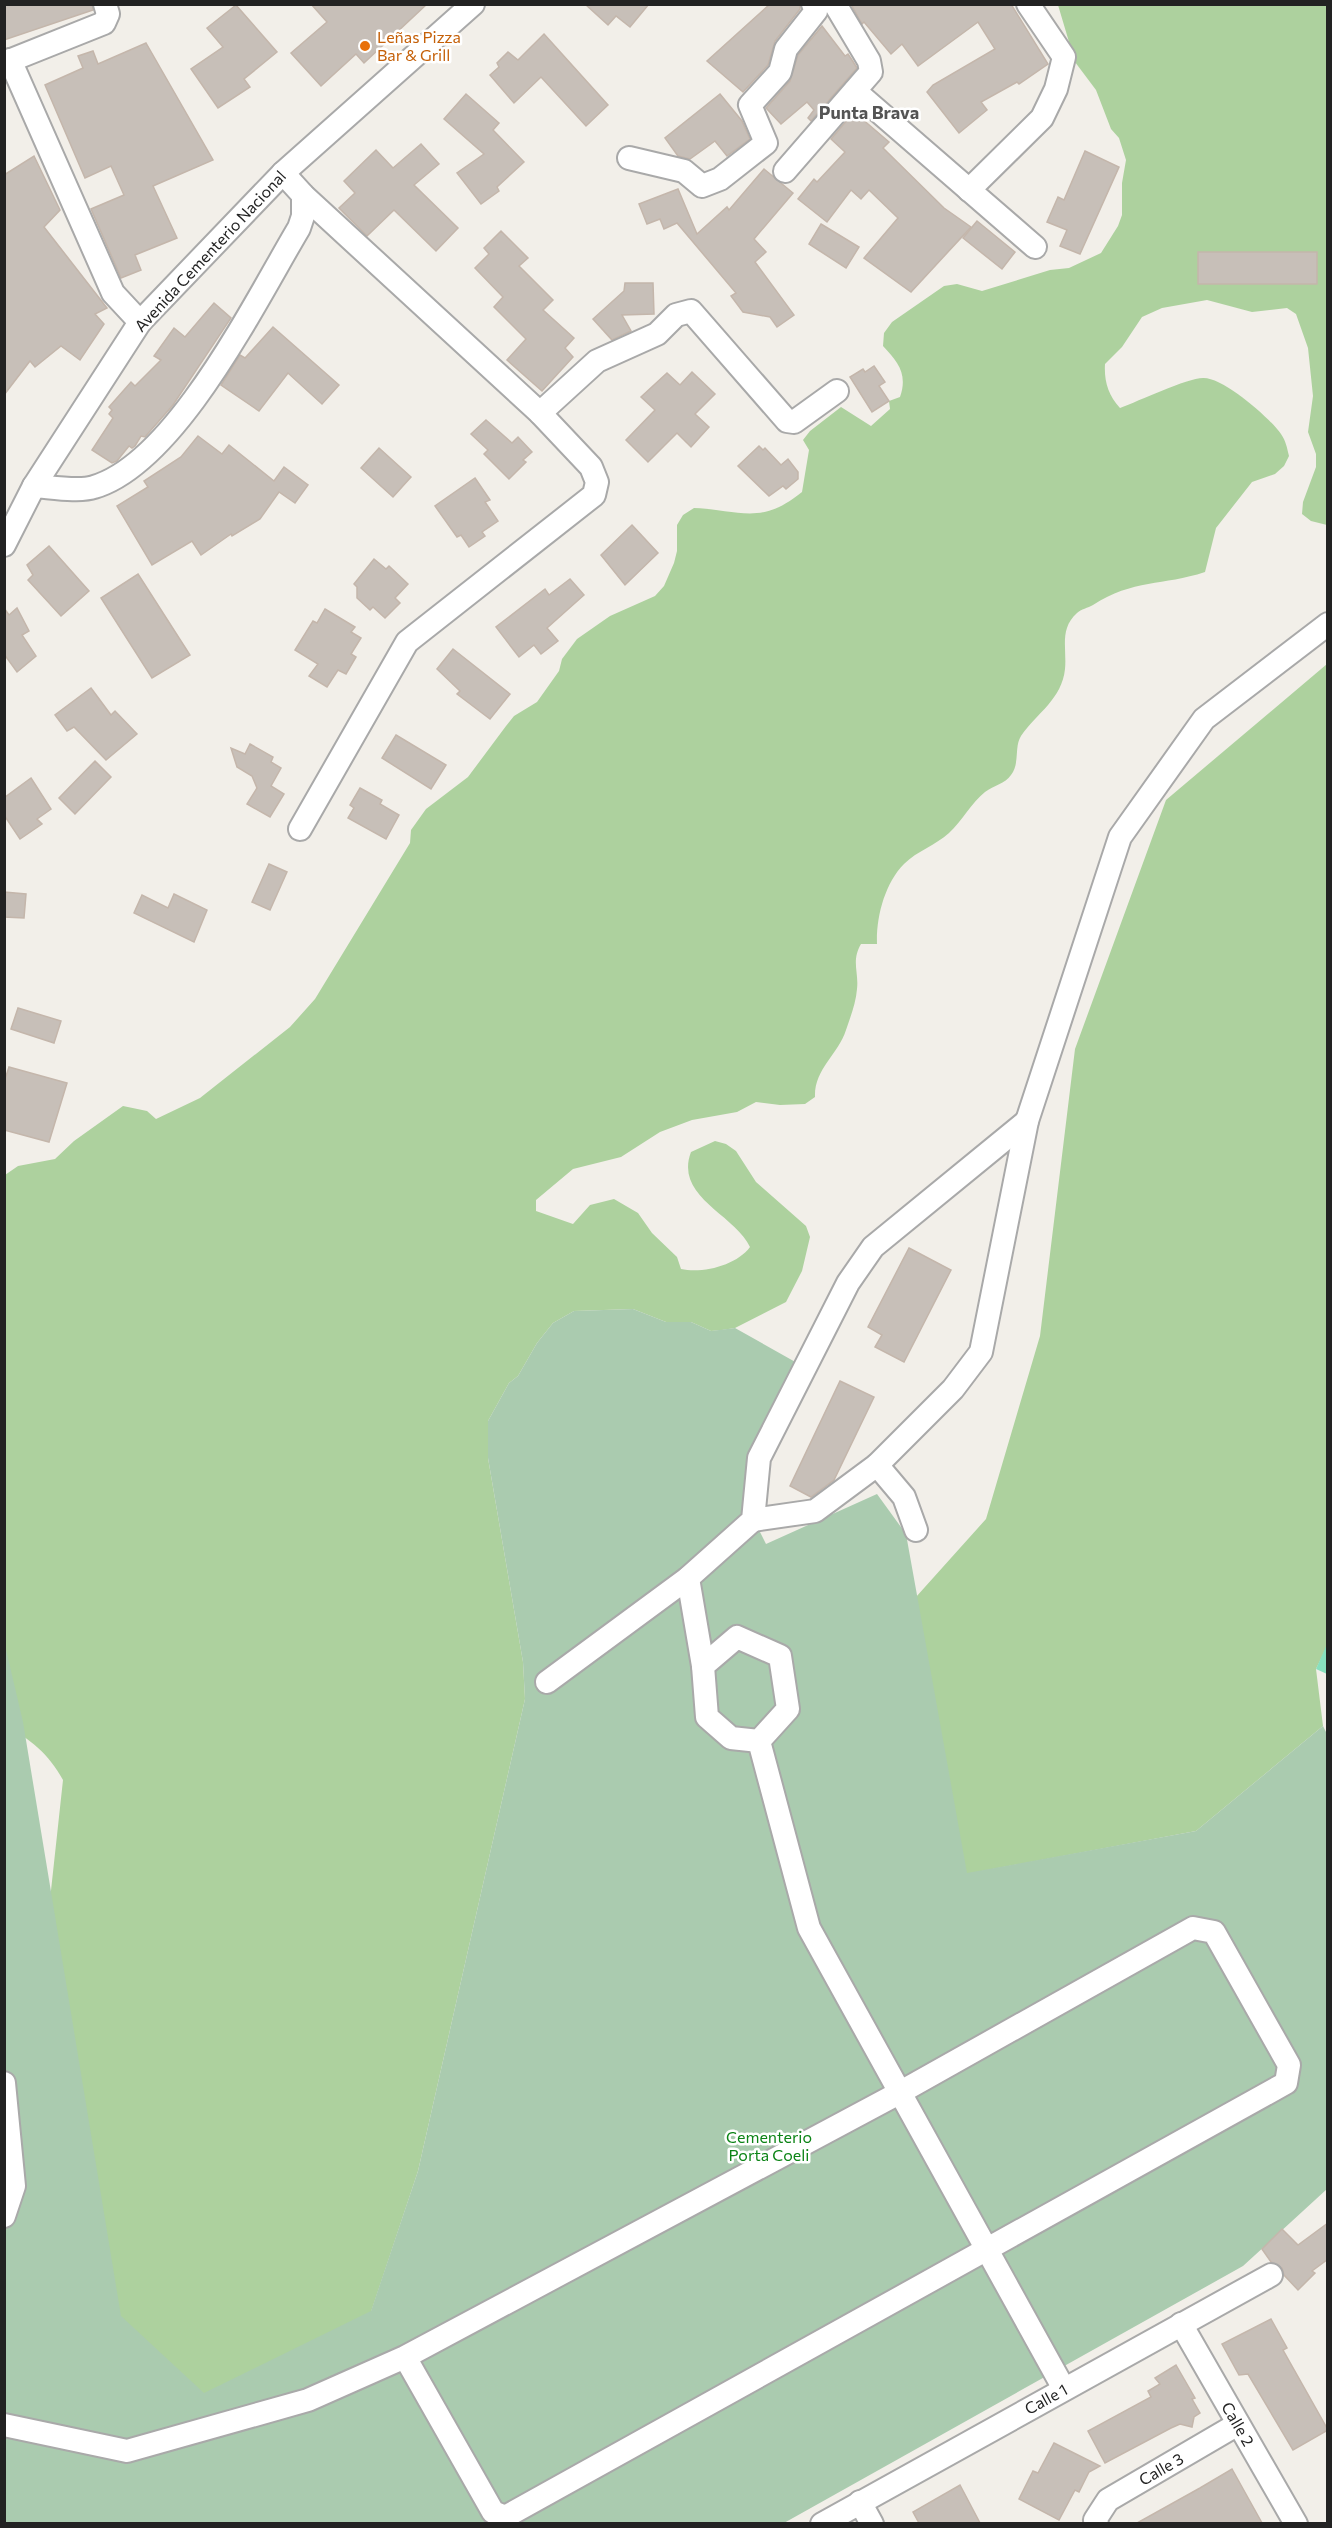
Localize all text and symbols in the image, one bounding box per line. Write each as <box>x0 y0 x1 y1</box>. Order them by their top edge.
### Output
place label: Leñas Pizza Bar & Grill <box>377 27 461 64</box>
marker: Leñas Pizza Bar & Grill <box>358 39 372 53</box>
district label: Punta Brava <box>819 101 919 123</box>
street label: Avenida Cementerio Nacional <box>130 166 289 335</box>
park label: Cementerio Porta Coeli <box>726 2127 812 2164</box>
street label: Calle 1 <box>1021 2379 1070 2418</box>
street label: Calle 2 <box>1218 2398 1259 2449</box>
street label: Calle 3 <box>1135 2448 1186 2489</box>

